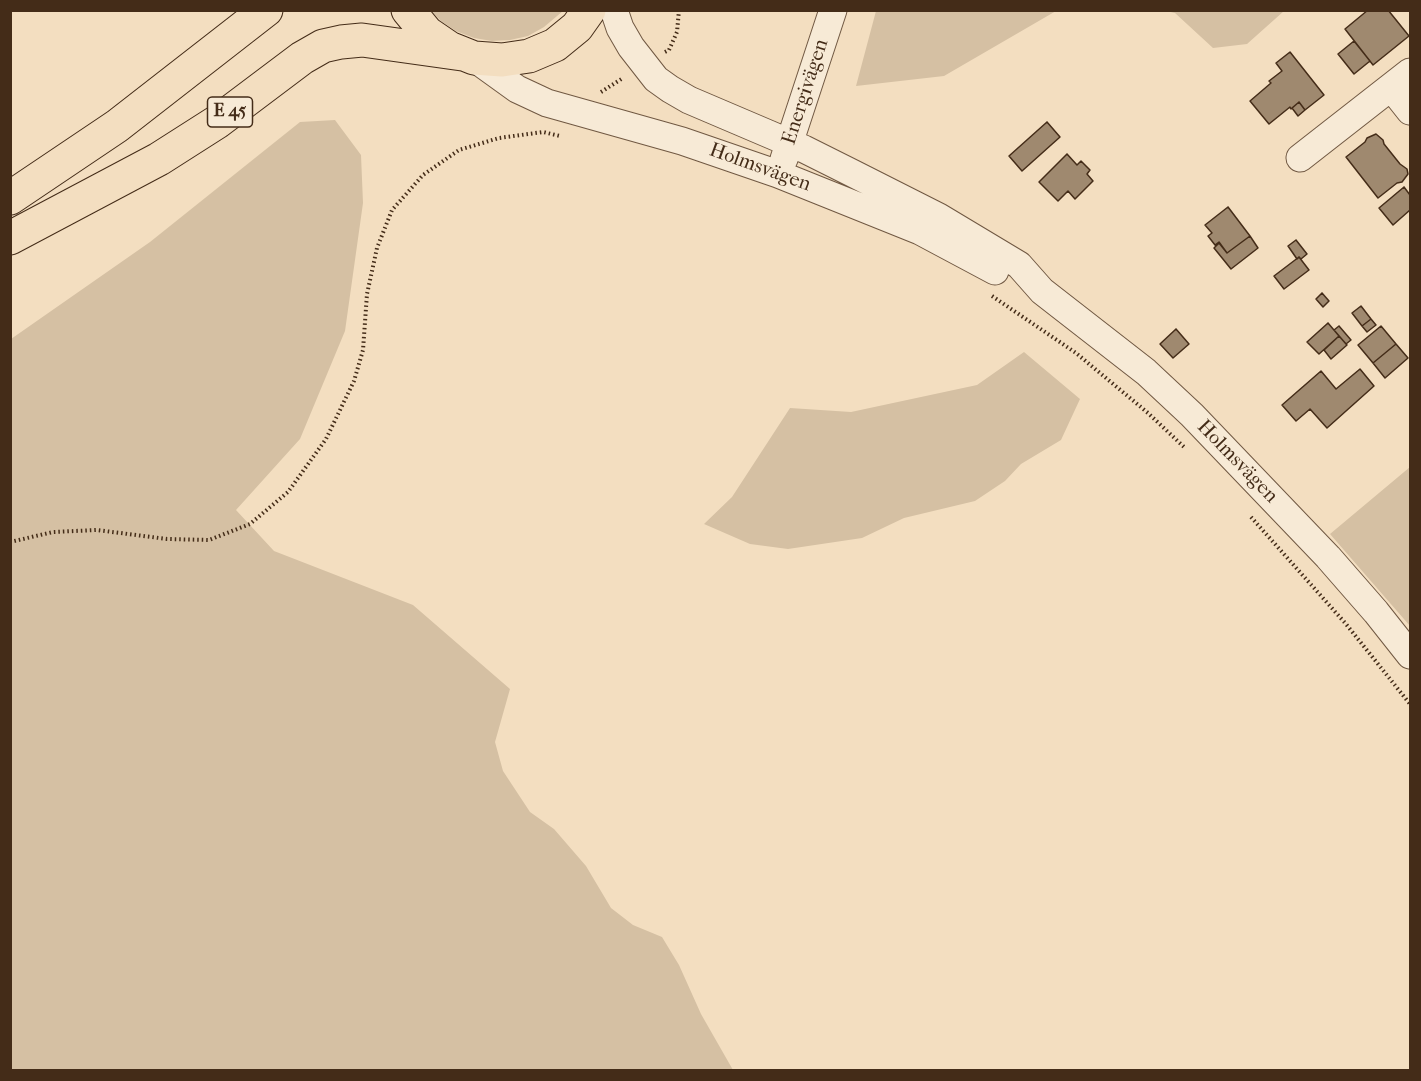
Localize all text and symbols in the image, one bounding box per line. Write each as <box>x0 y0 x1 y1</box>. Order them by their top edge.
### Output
street label: Energivägen <box>778 36 834 148</box>
road number: E 45 <box>208 97 252 127</box>
street label: Holmsvägen <box>706 139 814 197</box>
street label: Holmsvägen <box>1191 415 1283 509</box>

